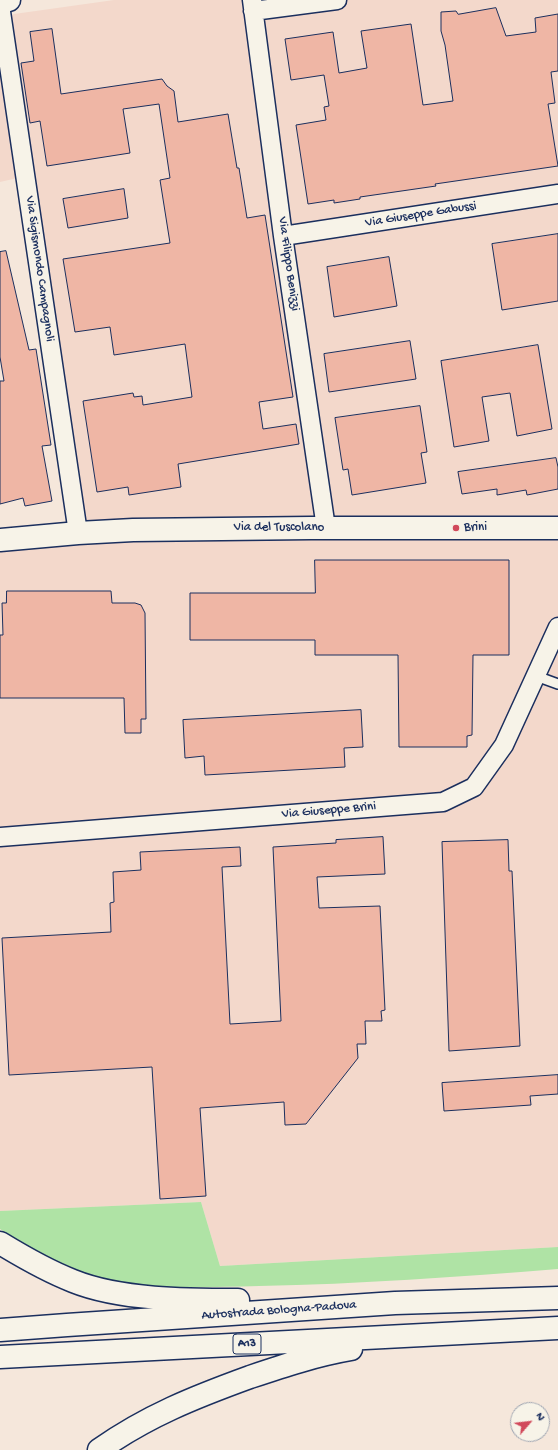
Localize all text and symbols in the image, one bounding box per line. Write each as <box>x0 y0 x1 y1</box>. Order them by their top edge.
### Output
street label: Via Sigismondo Campagnoli <box>21 195 57 343</box>
street label: Via Giuseppe Gabussi <box>364 199 478 231</box>
street label: Via Filippo Benizzi <box>274 216 302 312</box>
street label: Via del Tuscolano <box>234 520 324 536</box>
place label: Brini <box>464 520 487 536</box>
marker: Brini <box>451 523 461 533</box>
street label: Via Giuseppe Brini <box>281 799 377 823</box>
street label: Autostrada Bologna-Padova <box>201 1298 357 1324</box>
road number: A13 <box>233 1334 261 1354</box>
north arrow <box>510 1402 550 1442</box>
text: N <box>533 1411 547 1423</box>

